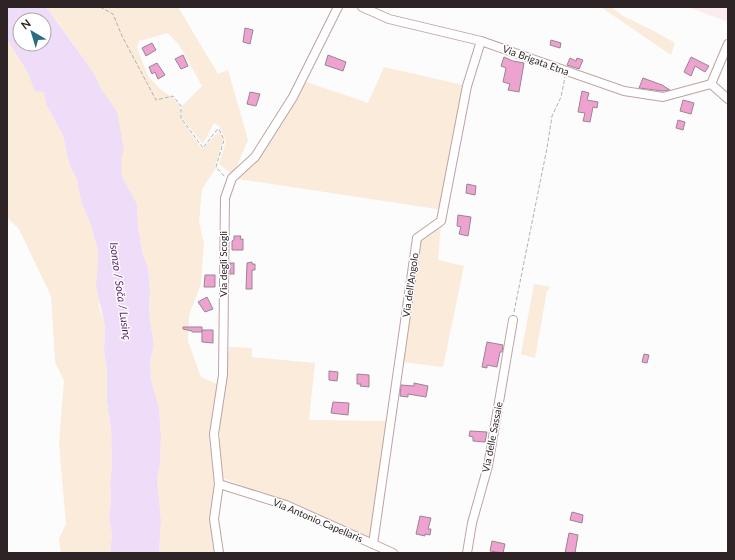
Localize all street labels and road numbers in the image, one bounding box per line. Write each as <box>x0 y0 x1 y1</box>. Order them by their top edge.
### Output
street label: Via Brigata Etna <box>501 42 571 78</box>
street label: Via degli Scogli <box>217 231 229 297</box>
street label: Via dell'Angolo <box>400 252 421 318</box>
street label: Via delle Sassaie <box>479 401 505 473</box>
street label: Via Antonio Capellaris <box>271 496 365 544</box>

